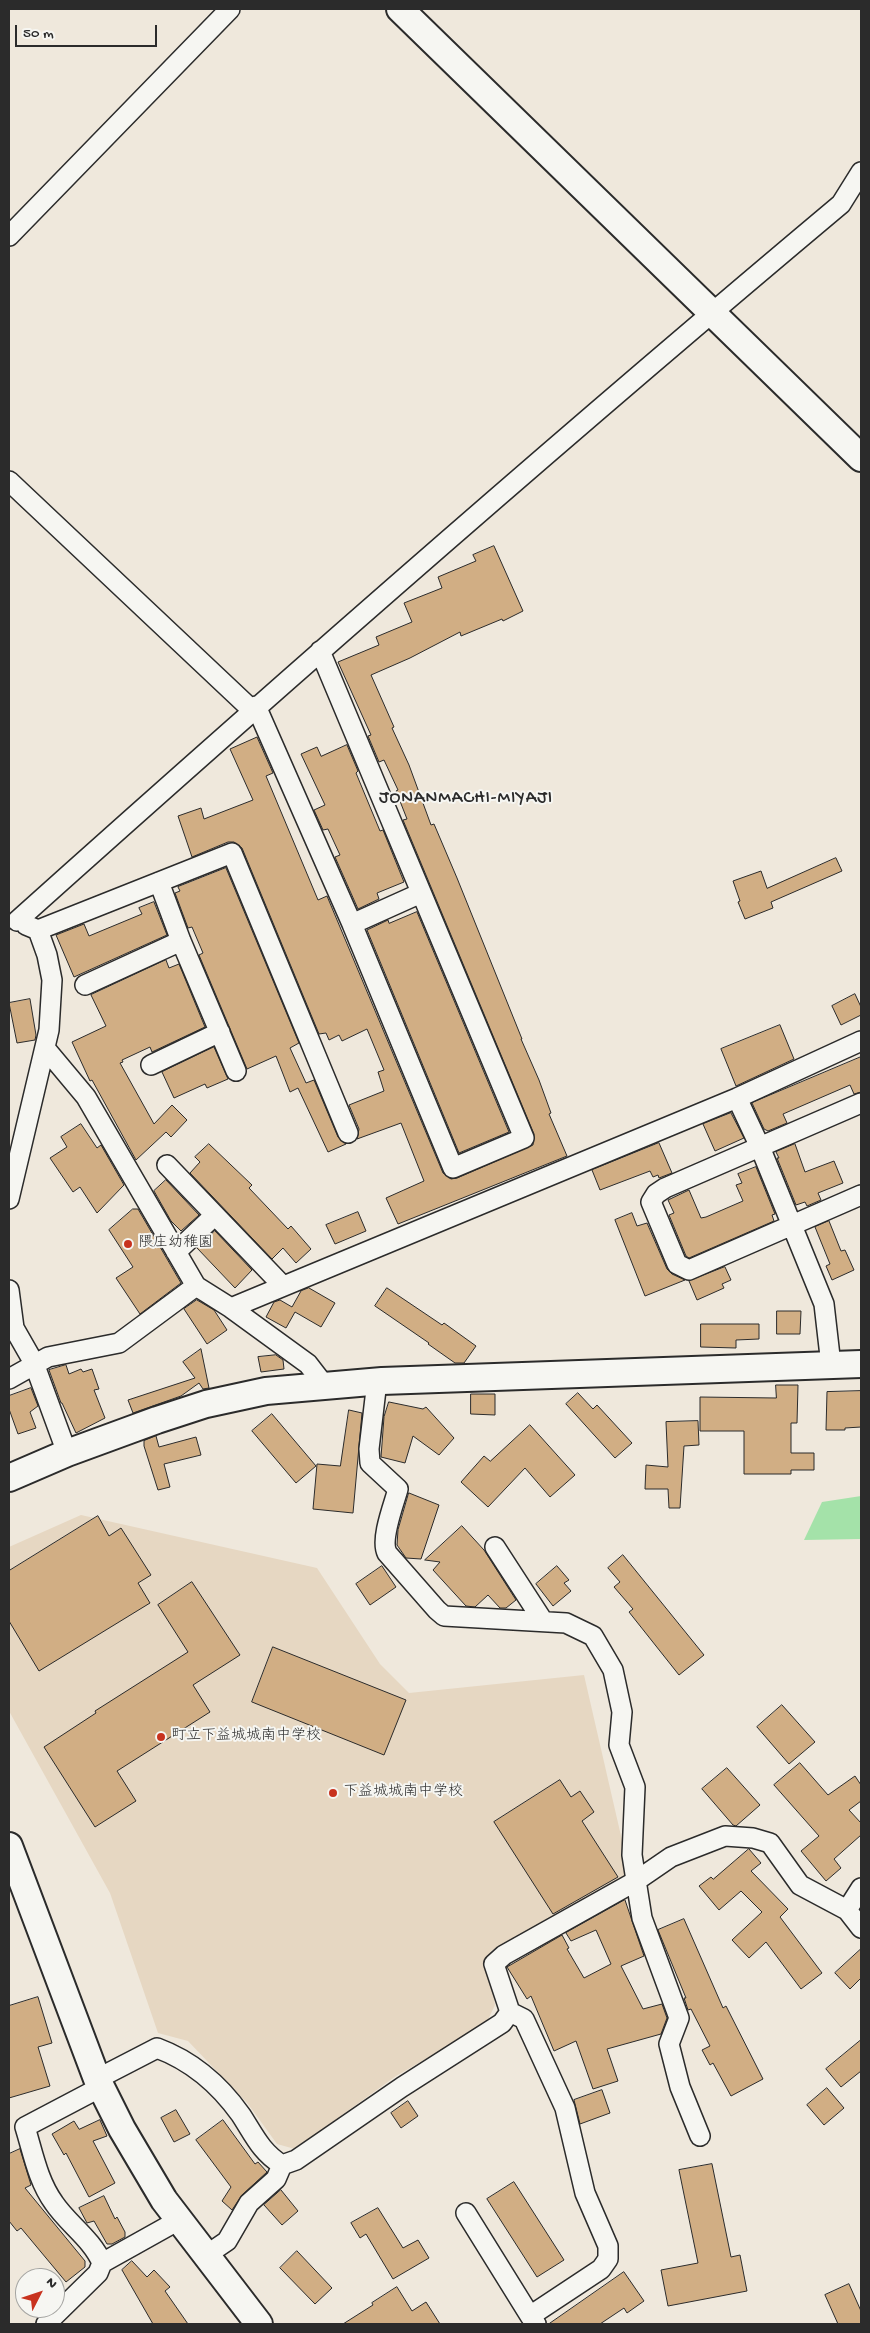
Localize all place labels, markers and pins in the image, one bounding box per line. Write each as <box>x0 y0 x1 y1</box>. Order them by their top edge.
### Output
place label: 隈庄幼稚園 <box>138 1235 213 1253</box>
marker: 隈庄幼稚園 <box>122 1238 134 1250</box>
place label: 町立下益城城南中学校 <box>171 1728 321 1746</box>
marker: 町立下益城城南中学校 <box>155 1731 167 1743</box>
place label: 下益城城南中学校 <box>343 1784 463 1802</box>
marker: 下益城城南中学校 <box>327 1787 339 1799</box>

